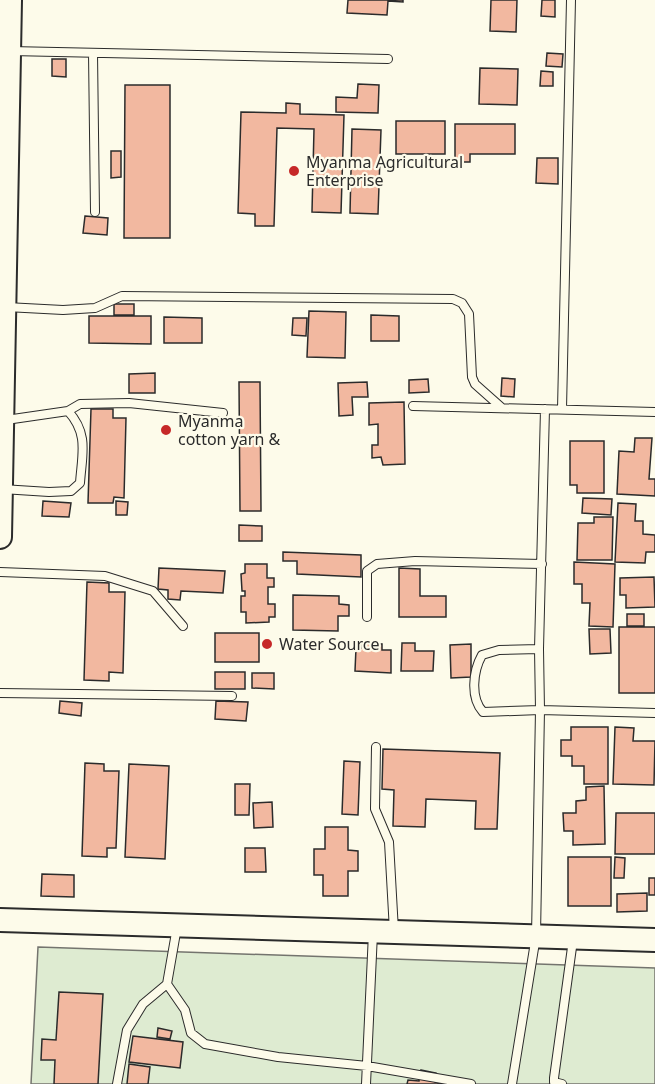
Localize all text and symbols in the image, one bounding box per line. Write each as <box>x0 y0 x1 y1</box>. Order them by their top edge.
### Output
place label: Myanma Agricultural Enterprise <box>306 151 463 191</box>
marker: Myanma Agricultural Enterprise <box>287 164 301 178</box>
place label: Myanma cotton yarn & <box>178 410 280 450</box>
marker: Myanma cotton yarn & <box>159 423 173 437</box>
place label: Water Source <box>279 633 379 655</box>
marker: Water Source <box>260 637 274 651</box>

